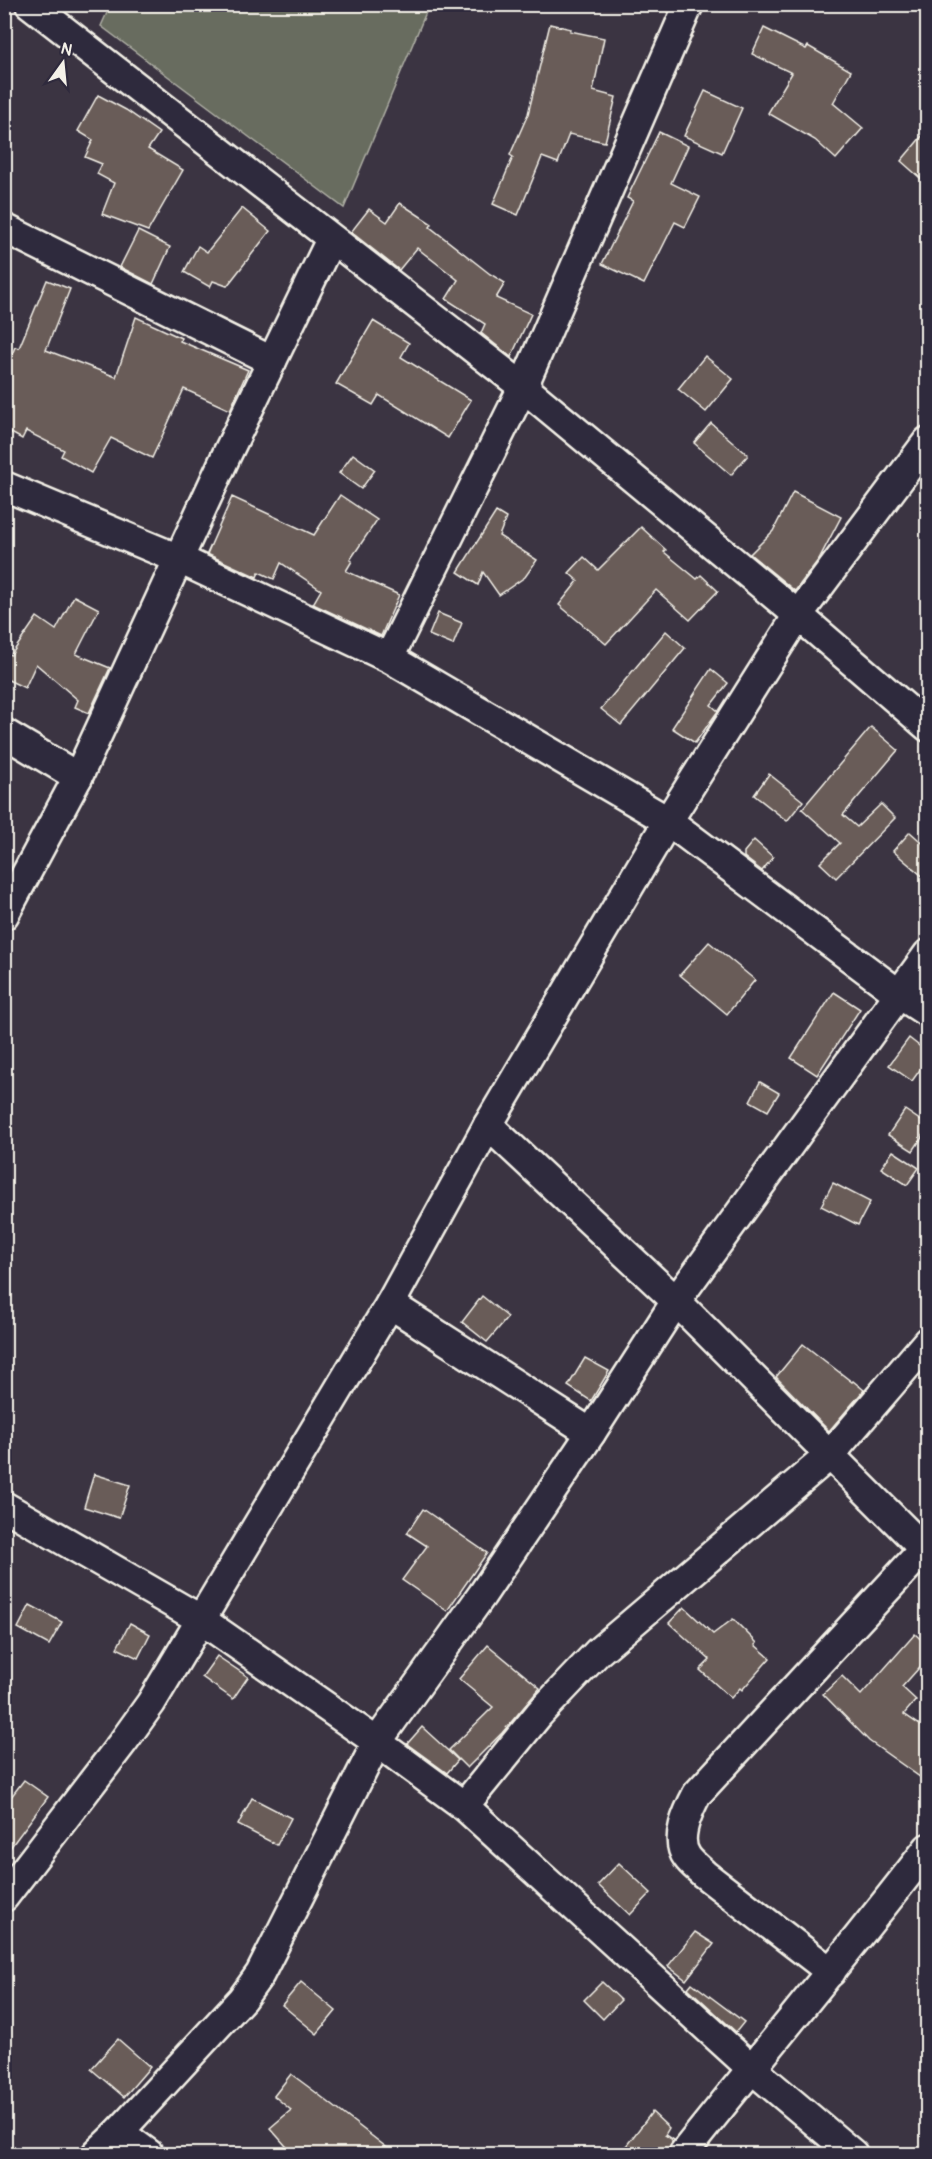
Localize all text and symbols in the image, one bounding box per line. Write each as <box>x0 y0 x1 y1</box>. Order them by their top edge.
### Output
north arrow <box>33 33 93 93</box>
text: N <box>59 38 75 61</box>

